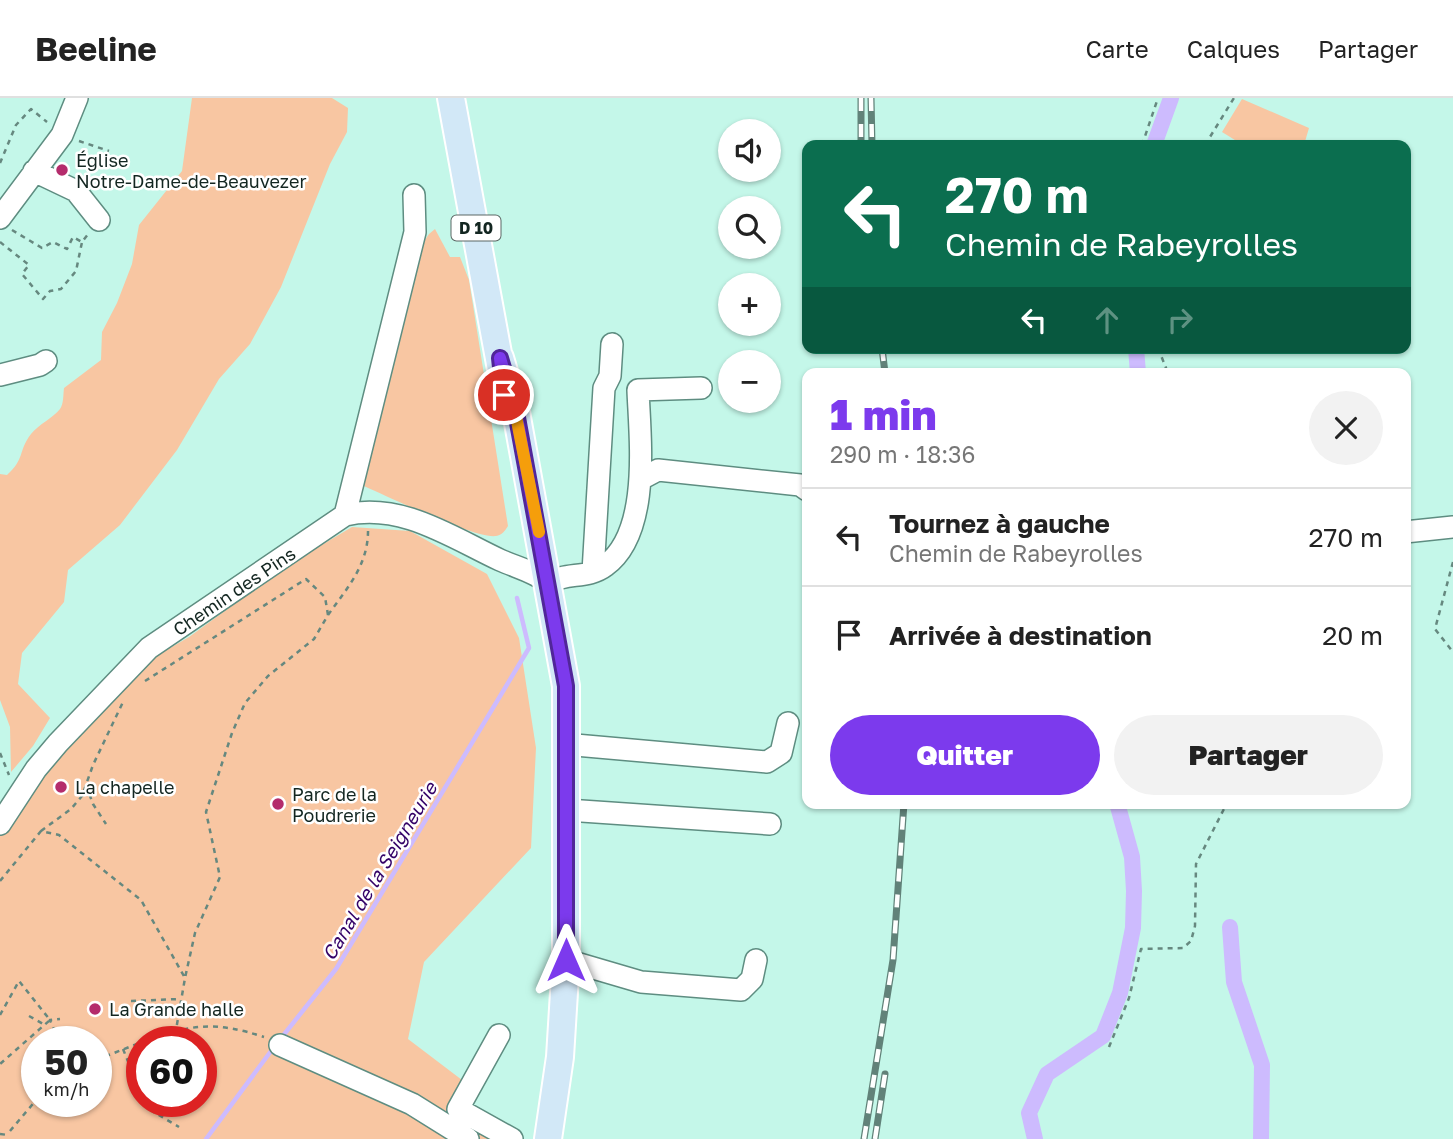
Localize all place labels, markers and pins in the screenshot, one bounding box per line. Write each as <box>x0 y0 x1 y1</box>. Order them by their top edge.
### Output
place label: Église Notre-Dame-de-Beauvezer <box>76 149 307 192</box>
marker: Église Notre-Dame-de-Beauvezer <box>54 162 70 178</box>
pin <box>474 365 534 425</box>
place label: La chapelle <box>75 776 174 798</box>
marker: La chapelle <box>53 779 69 795</box>
place label: Parc de la Poudrerie <box>292 783 377 826</box>
marker: Parc de la Poudrerie <box>270 796 286 812</box>
place label: La Grande halle <box>109 998 244 1020</box>
marker: La Grande halle <box>87 1001 103 1017</box>

